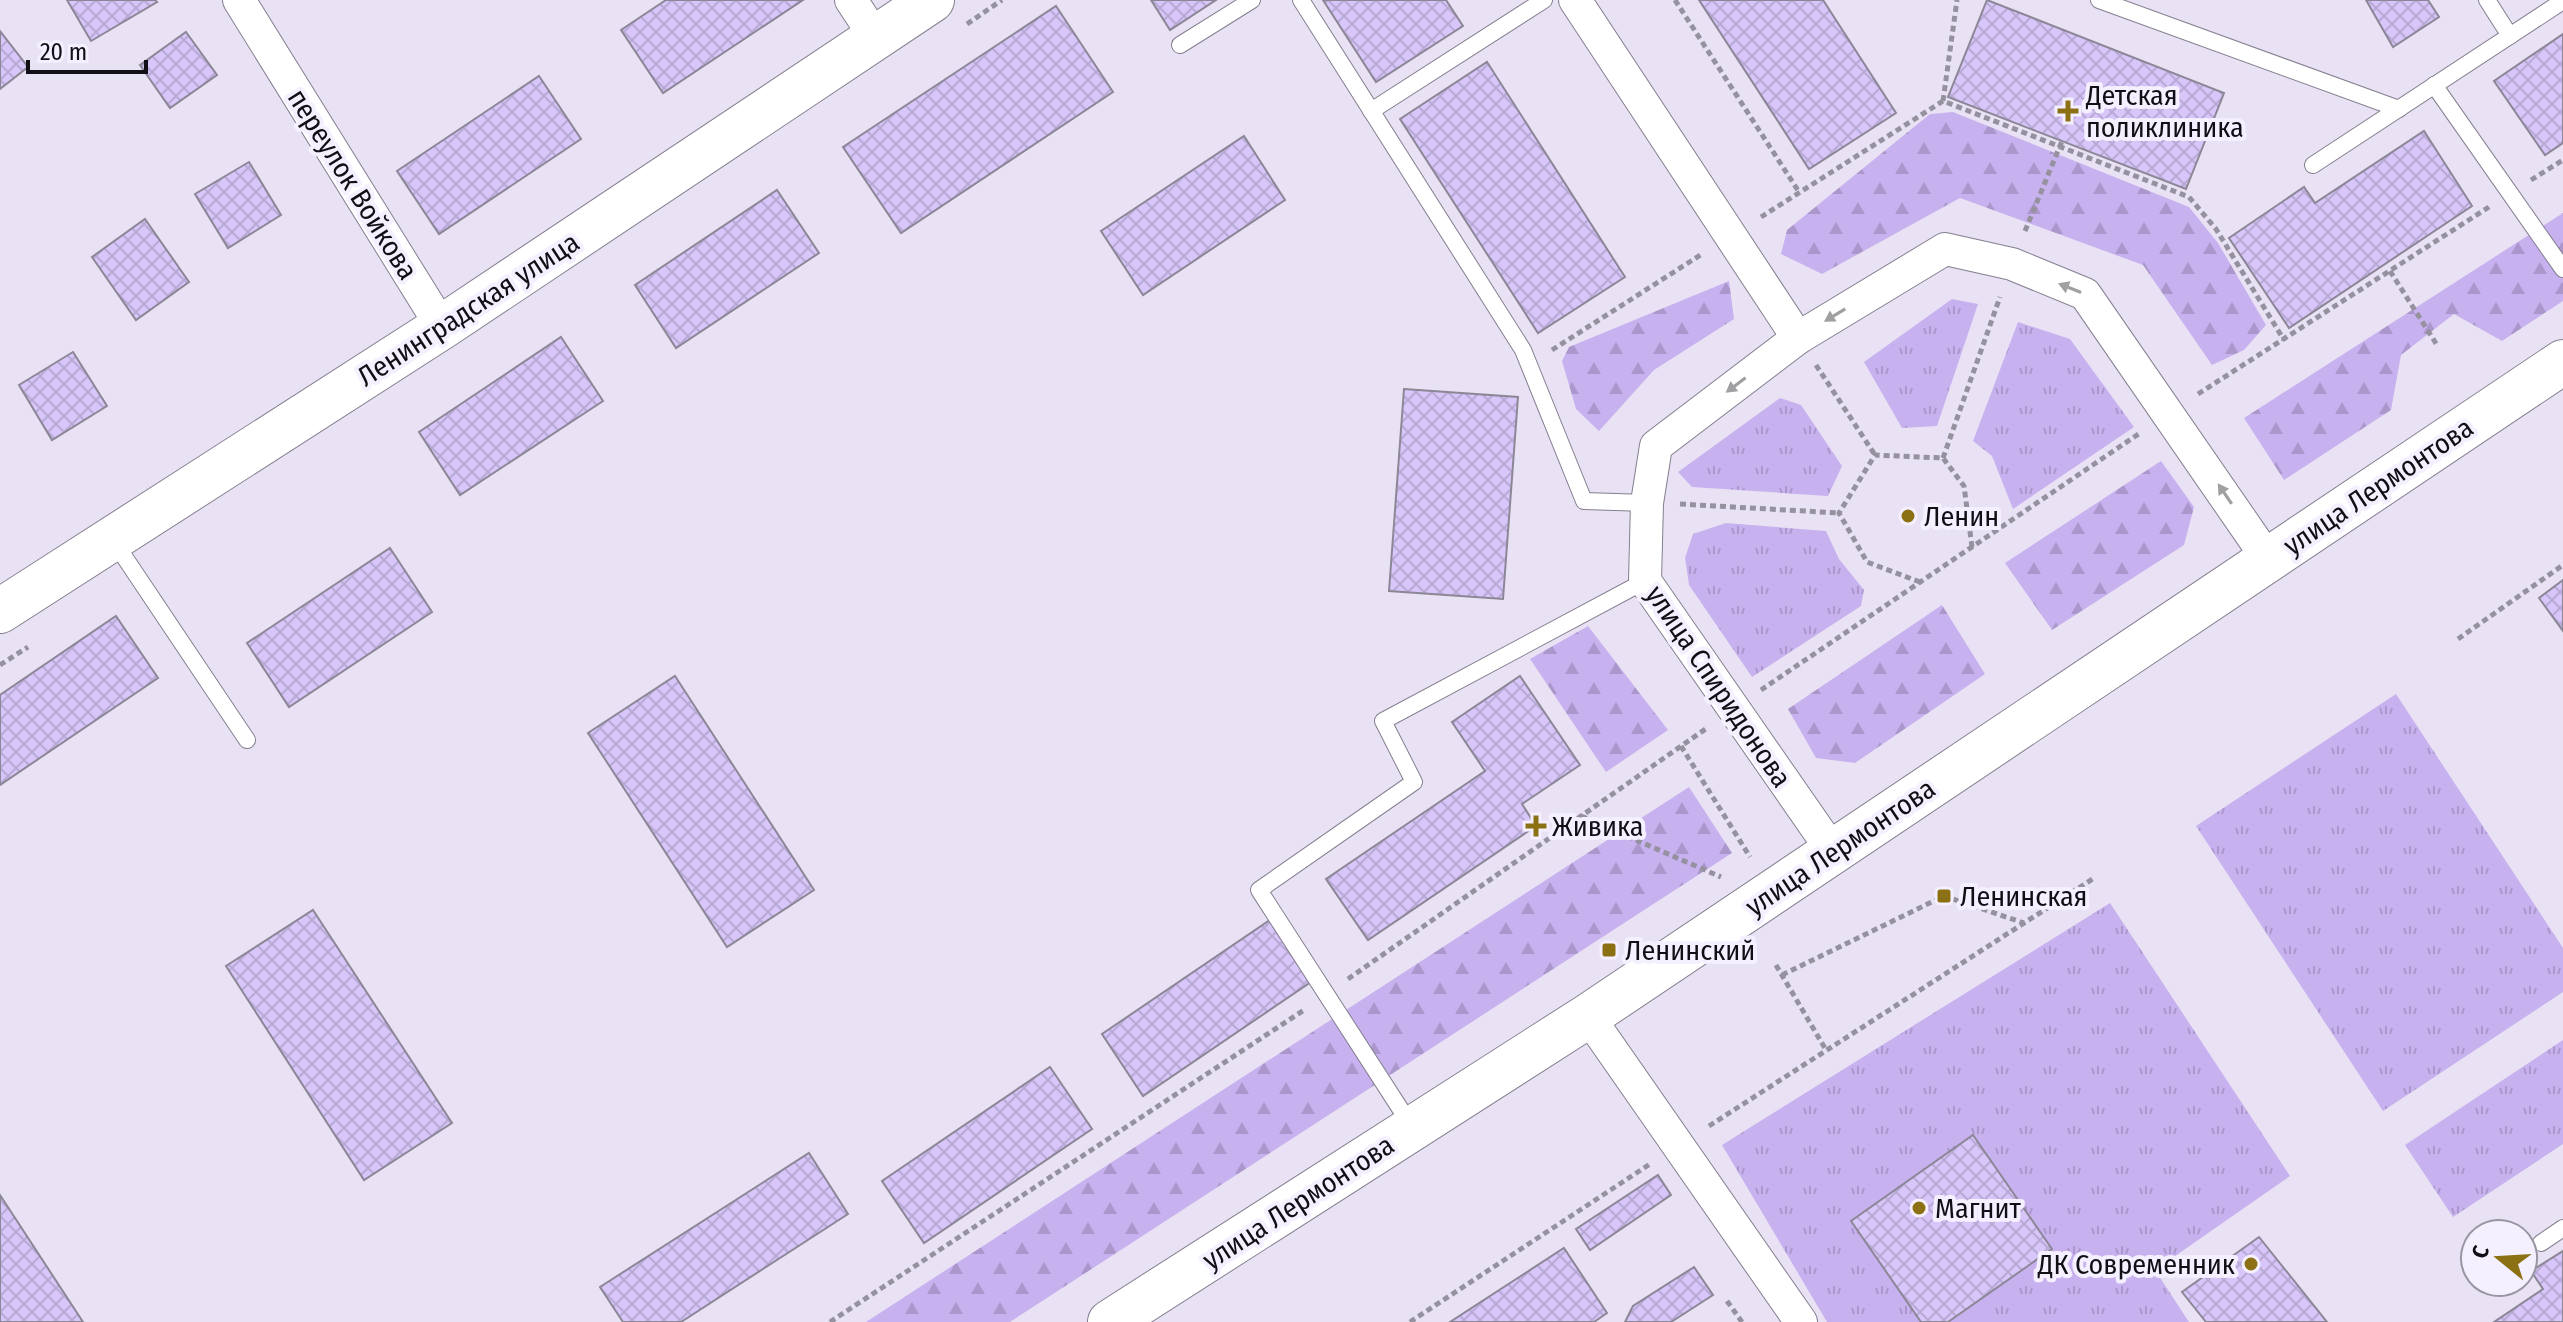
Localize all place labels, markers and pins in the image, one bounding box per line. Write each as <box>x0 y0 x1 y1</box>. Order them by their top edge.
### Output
place label: Детская поликлиника <box>2085 79 2244 144</box>
marker: Детская поликлиника <box>2057 100 2079 122</box>
place label: Ленин <box>1924 500 1999 533</box>
marker: Ленин <box>1899 507 1917 525</box>
place label: Живика <box>1552 810 1643 843</box>
marker: Живика <box>1527 817 1545 835</box>
place label: Ленинская <box>1960 880 2088 913</box>
marker: Ленинская <box>1935 887 1953 905</box>
place label: Ленинский <box>1625 934 1755 967</box>
marker: Ленинский <box>1600 941 1618 959</box>
place label: Магнит <box>1935 1192 2021 1225</box>
marker: Магнит <box>1910 1199 1928 1217</box>
place label: ДК Современник <box>2037 1248 2235 1281</box>
marker: ДК Современник <box>2242 1255 2260 1273</box>

